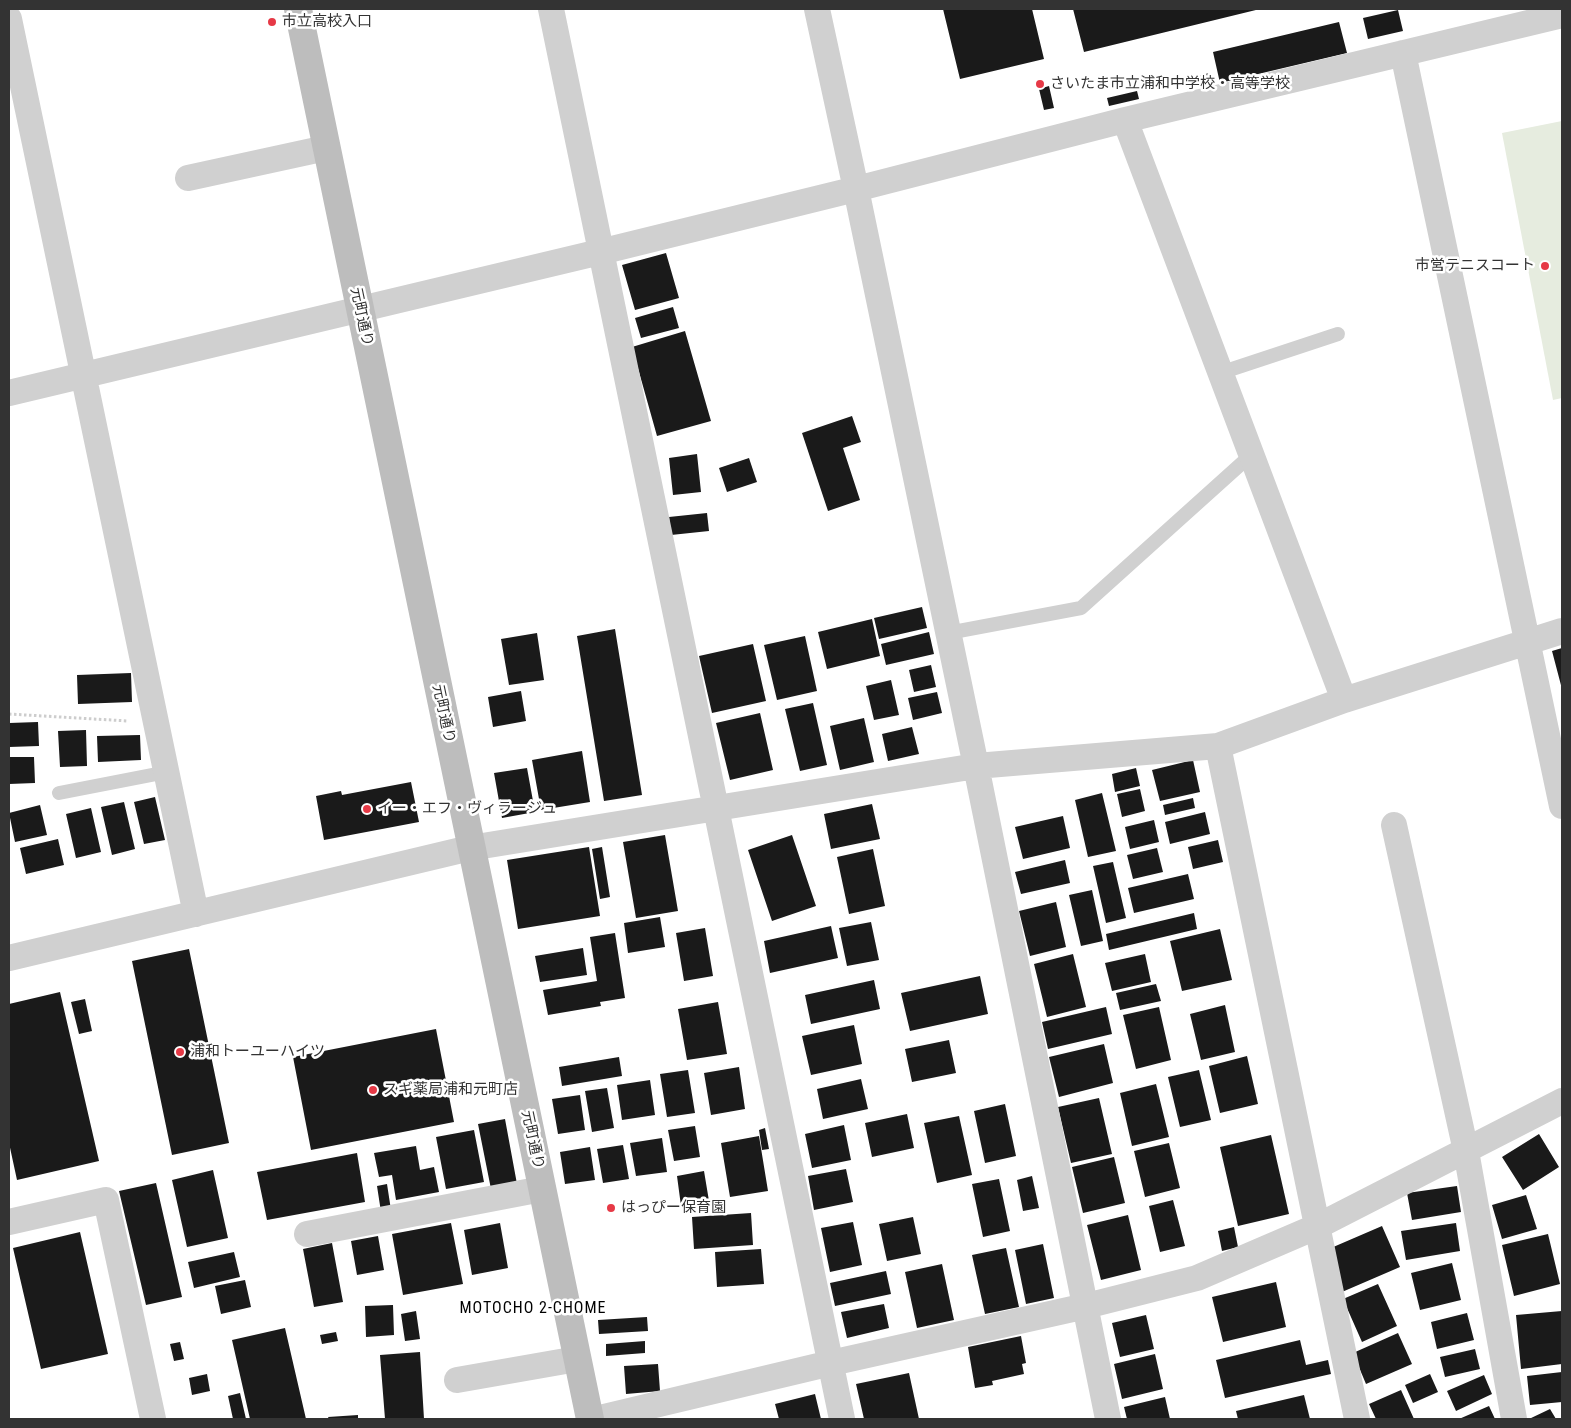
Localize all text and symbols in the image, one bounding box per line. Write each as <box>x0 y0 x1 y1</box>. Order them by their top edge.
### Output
place label: 市立高校入口 <box>282 13 372 31</box>
marker: 市立高校入口 <box>266 16 278 28</box>
place label: さいたま市立浦和中学校・高等学校 <box>1050 75 1290 93</box>
marker: さいたま市立浦和中学校・高等学校 <box>1034 78 1046 90</box>
place label: 市営テニスコート <box>1415 257 1535 275</box>
marker: 市営テニスコート <box>1539 260 1551 272</box>
street label: 元町通り <box>346 286 376 348</box>
street label: 元町通り <box>428 683 458 745</box>
place label: イー・エフ・ヴィラージュ <box>377 800 557 818</box>
marker: イー・エフ・ヴィラージュ <box>361 803 373 815</box>
place label: 浦和トーユーハイツ <box>190 1043 325 1061</box>
marker: 浦和トーユーハイツ <box>174 1046 186 1058</box>
place label: スギ薬局浦和元町店 <box>383 1081 518 1099</box>
marker: スギ薬局浦和元町店 <box>367 1084 379 1096</box>
street label: 元町通り <box>517 1109 547 1171</box>
place label: はっぴー保育園 <box>621 1199 726 1217</box>
marker: はっぴー保育園 <box>605 1202 617 1214</box>
district label: MOTOCHO 2-CHOME <box>458 1299 608 1319</box>

